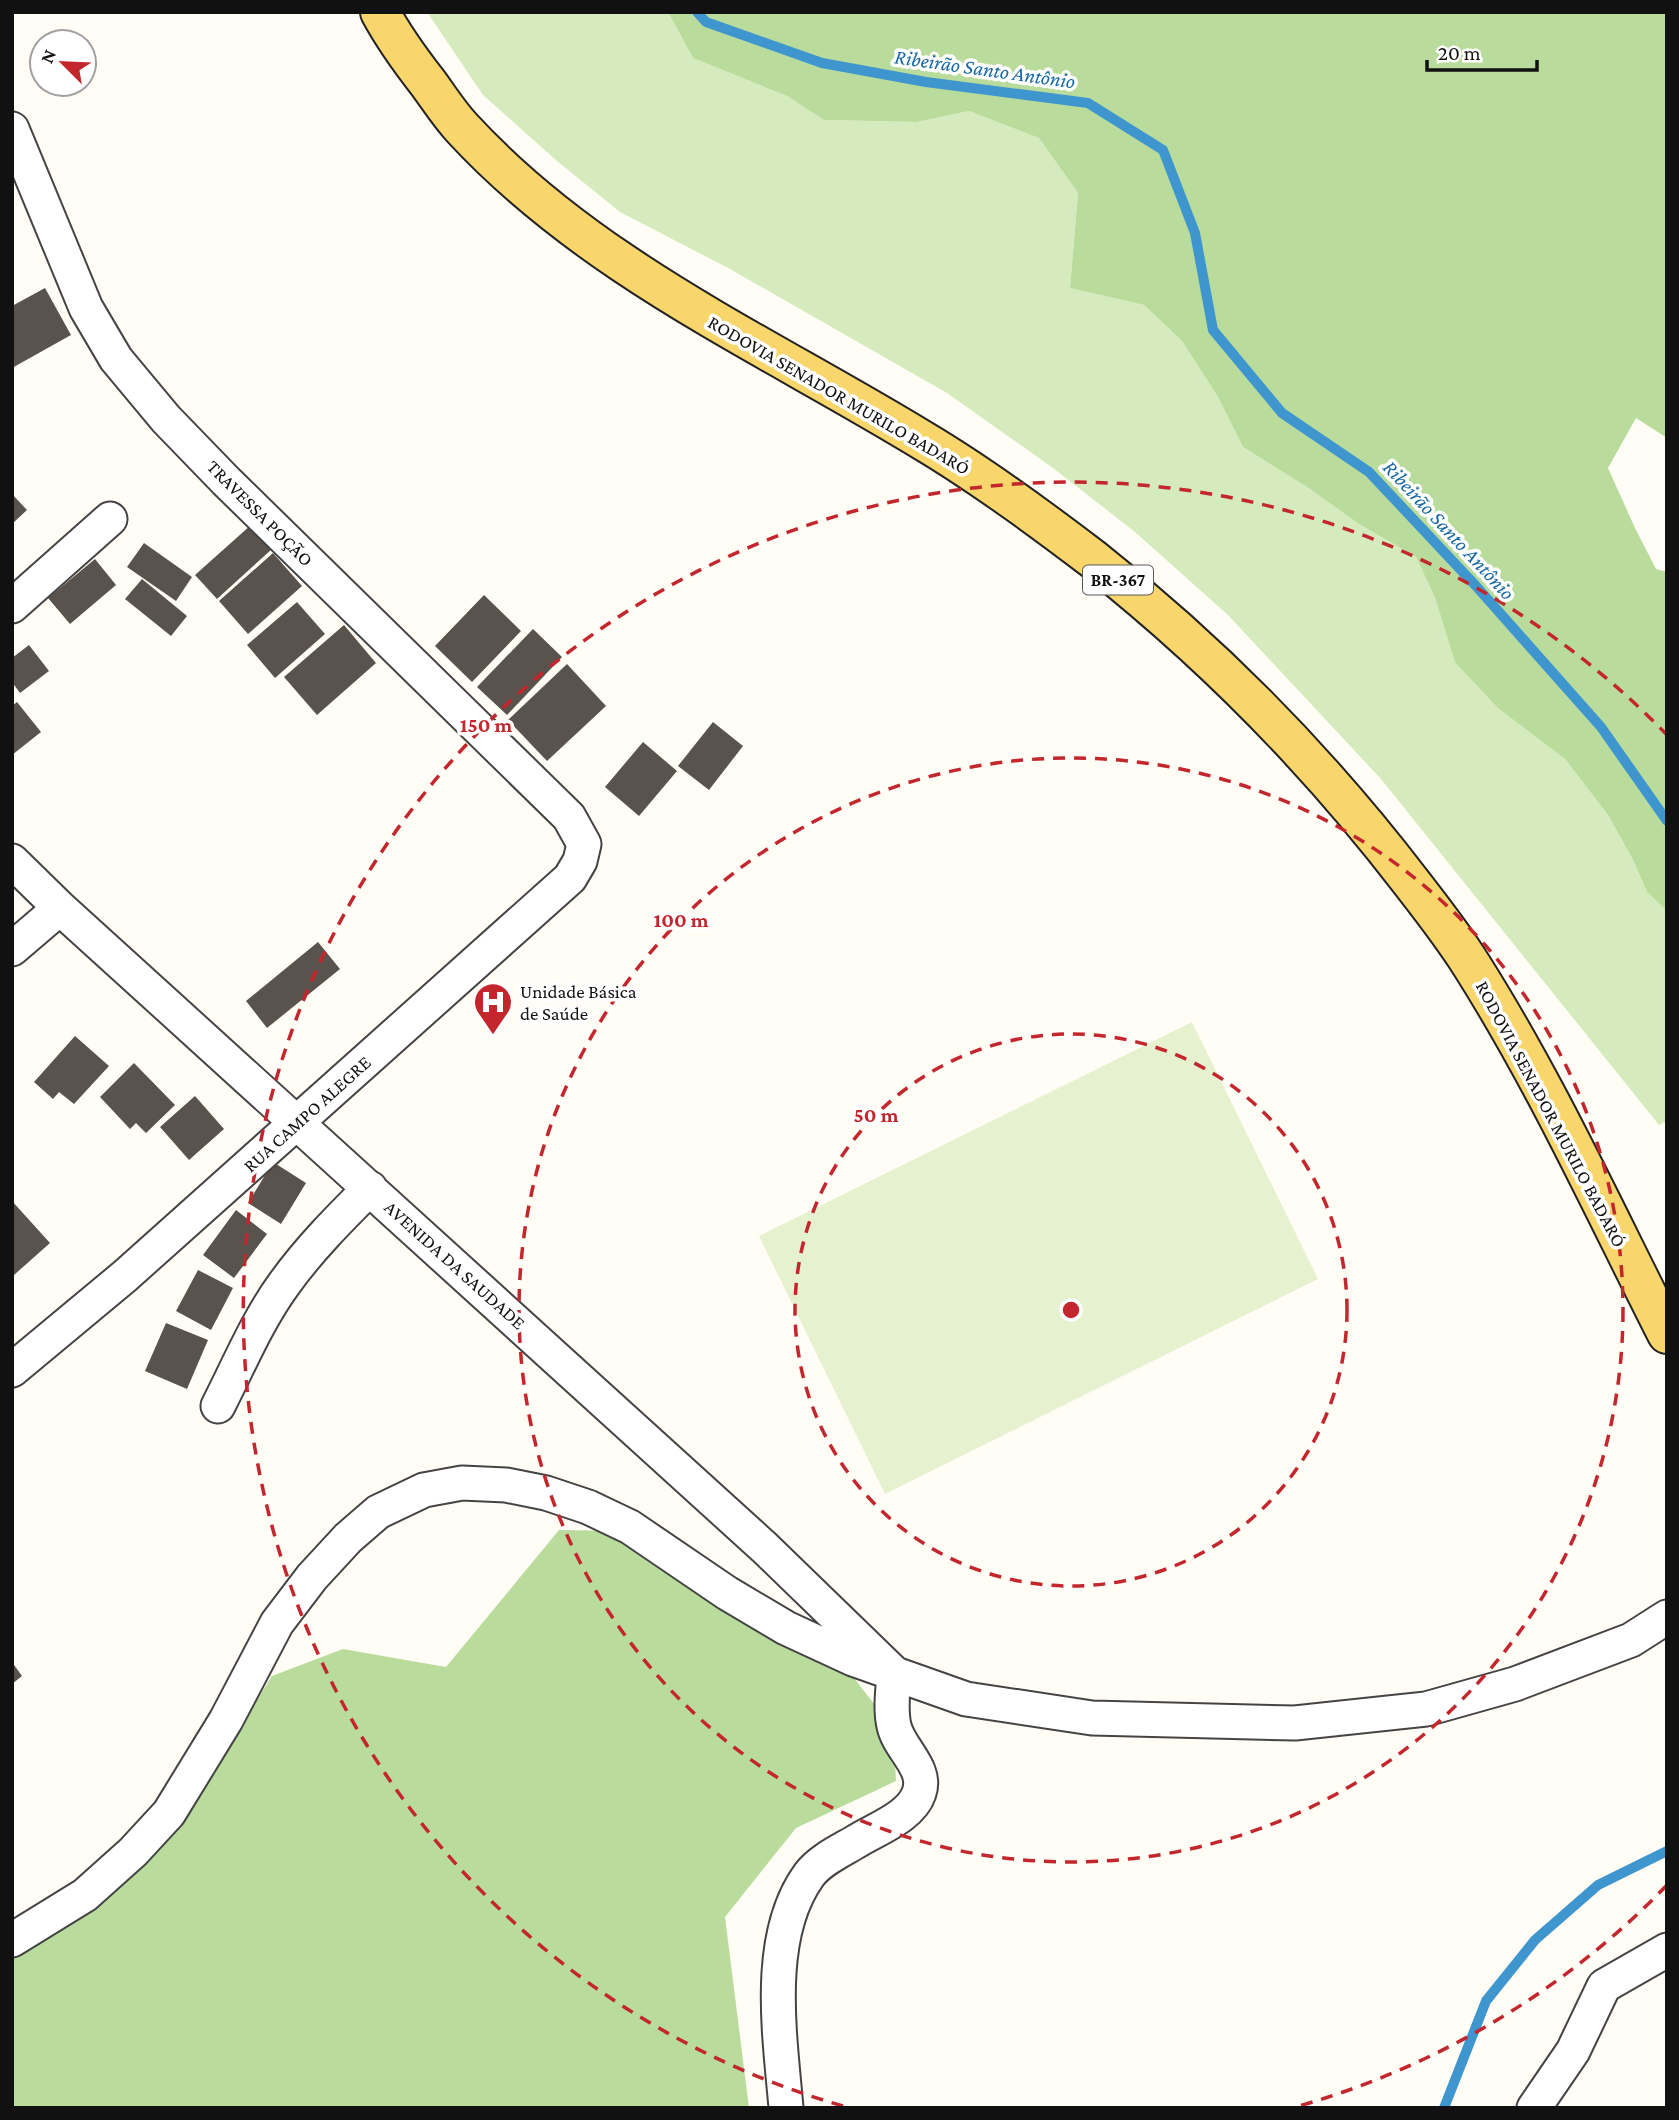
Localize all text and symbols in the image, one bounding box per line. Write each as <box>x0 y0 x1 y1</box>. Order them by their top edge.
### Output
north arrow <box>28 28 98 98</box>
scale bar <box>1427 28 1537 72</box>
text: 20 m <box>1438 41 1481 65</box>
water label: Ribeirão Santo Antônio <box>893 44 1077 94</box>
text: N <box>36 46 60 66</box>
street label: RODOVIA SENADOR MURILO BADARÓ <box>704 311 974 479</box>
water label: Ribeirão Santo Antônio <box>1378 455 1520 605</box>
street label: TRAVESSA POÇÃO <box>203 456 317 570</box>
road number: BR-367 <box>1083 566 1153 594</box>
text: 150 m <box>460 713 513 737</box>
text: 100 m <box>653 908 709 932</box>
street label: RODOVIA SENADOR MURILO BADARÓ <box>1472 977 1630 1251</box>
hospital icon: Unidade Básica de Saúde <box>472 981 514 1036</box>
place label: Unidade Básica de Saúde <box>520 981 637 1024</box>
street label: RUA CAMPO ALEGRE <box>239 1052 375 1176</box>
text: 50 m <box>854 1103 899 1127</box>
street label: AVENIDA DA SAUDADE <box>380 1196 530 1334</box>
centre of rings <box>1059 1298 1083 1322</box>

